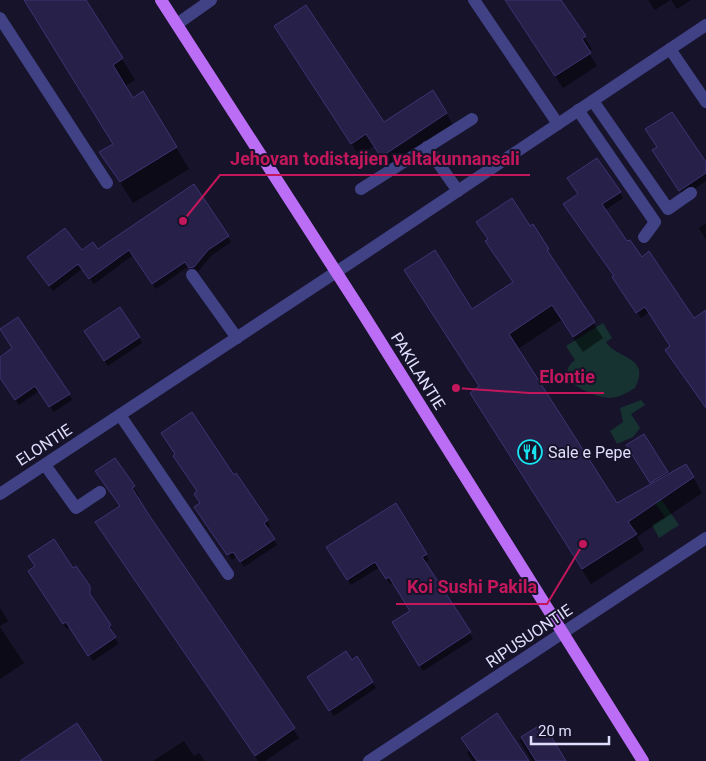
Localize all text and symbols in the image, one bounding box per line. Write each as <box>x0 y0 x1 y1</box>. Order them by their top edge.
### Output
callout: Jehovan todistajien valtakunnansali <box>220 142 530 175</box>
text: Jehovan todistajien valtakunnansali <box>230 148 520 169</box>
street label: PAKILANTIE <box>387 329 449 413</box>
callout: Elontie <box>529 360 604 393</box>
text: Elontie <box>539 366 595 387</box>
street label: ELONTIE <box>13 420 75 470</box>
restaurant icon: Sale e Pepe <box>517 439 543 465</box>
place label: Sale e Pepe <box>548 443 631 462</box>
callout: Koi Sushi Pakila <box>396 571 547 604</box>
text: Koi Sushi Pakila <box>407 576 537 597</box>
street label: RIPUSUONTIE <box>482 600 576 672</box>
scale bar <box>531 714 608 746</box>
text: 20 m <box>538 722 572 740</box>

